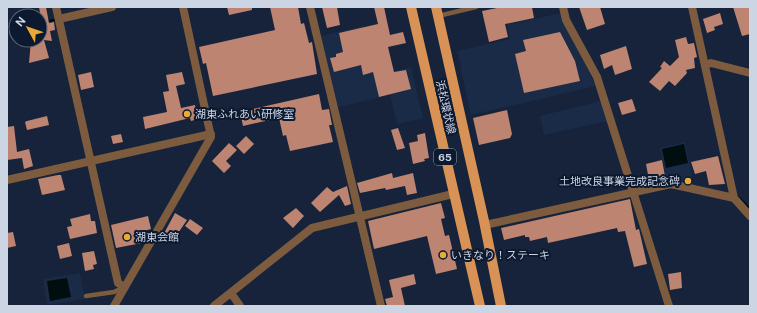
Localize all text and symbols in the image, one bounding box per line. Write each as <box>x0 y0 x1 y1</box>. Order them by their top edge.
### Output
north arrow <box>8 8 48 48</box>
text: N <box>13 14 28 29</box>
street label: 浜松環状線 <box>434 79 458 135</box>
place label: 湖東ふれあい研修室 <box>195 108 294 120</box>
marker: 湖東ふれあい研修室 <box>182 109 192 119</box>
road number: 65 <box>434 149 456 165</box>
place label: 土地改良事業完成記念碑 <box>559 175 680 187</box>
marker: 土地改良事業完成記念碑 <box>683 176 693 186</box>
place label: 湖東会館 <box>135 231 179 243</box>
marker: 湖東会館 <box>122 232 132 242</box>
place label: いきなり！ステーキ <box>451 249 550 261</box>
marker: いきなり！ステーキ <box>438 250 448 260</box>

